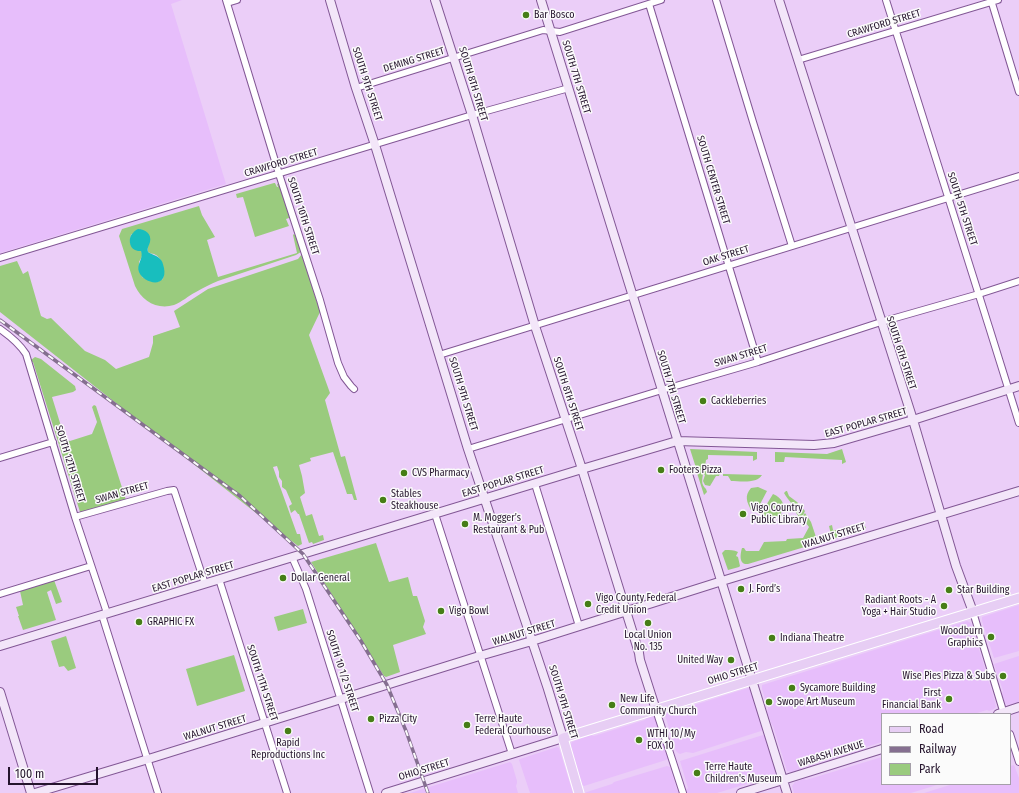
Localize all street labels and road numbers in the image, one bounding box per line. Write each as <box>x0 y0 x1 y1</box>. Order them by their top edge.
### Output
street label: CRAWFORD STREET <box>846 7 922 41</box>
street label: SOUTH 7TH STREET <box>559 39 593 115</box>
street label: DEMING STREET <box>382 45 446 75</box>
street label: SOUTH 9TH STREET <box>349 46 385 122</box>
street label: SOUTH 8TH STREET <box>456 46 490 122</box>
street label: SOUTH CENTER STREET <box>694 134 732 226</box>
street label: CRAWFORD STREET <box>243 146 319 180</box>
street label: SOUTH 5TH STREET <box>945 171 979 247</box>
street label: SOUTH 10TH STREET <box>285 176 321 256</box>
street label: OAK STREET <box>701 243 751 269</box>
street label: SOUTH 6TH STREET <box>883 315 919 391</box>
street label: SWAN STREET <box>713 342 769 370</box>
street label: SOUTH 7TH STREET <box>654 349 688 425</box>
street label: SOUTH 9TH STREET <box>446 356 480 432</box>
street label: SOUTH 8TH STREET <box>550 356 586 432</box>
street label: EAST POPLAR STREET <box>824 406 908 440</box>
street label: SOUTH 12TH STREET <box>53 424 87 504</box>
street label: EAST POPLAR STREET <box>461 464 545 500</box>
street label: SWAN STREET <box>94 480 150 506</box>
street label: WALNUT STREET <box>801 521 867 551</box>
street label: EAST POPLAR STREET <box>151 559 235 595</box>
street label: WALNUT STREET <box>491 618 557 648</box>
street label: SOUTH 10 1/2 STREET <box>323 629 361 713</box>
street label: SOUTH 11TH STREET <box>244 643 280 723</box>
street label: OHIO STREET <box>706 661 760 687</box>
street label: SOUTH 9TH STREET <box>546 664 580 740</box>
street label: WALNUT STREET <box>182 713 248 743</box>
street label: WABASH AVENUE <box>797 738 865 770</box>
street label: OHIO STREET <box>397 757 451 783</box>

